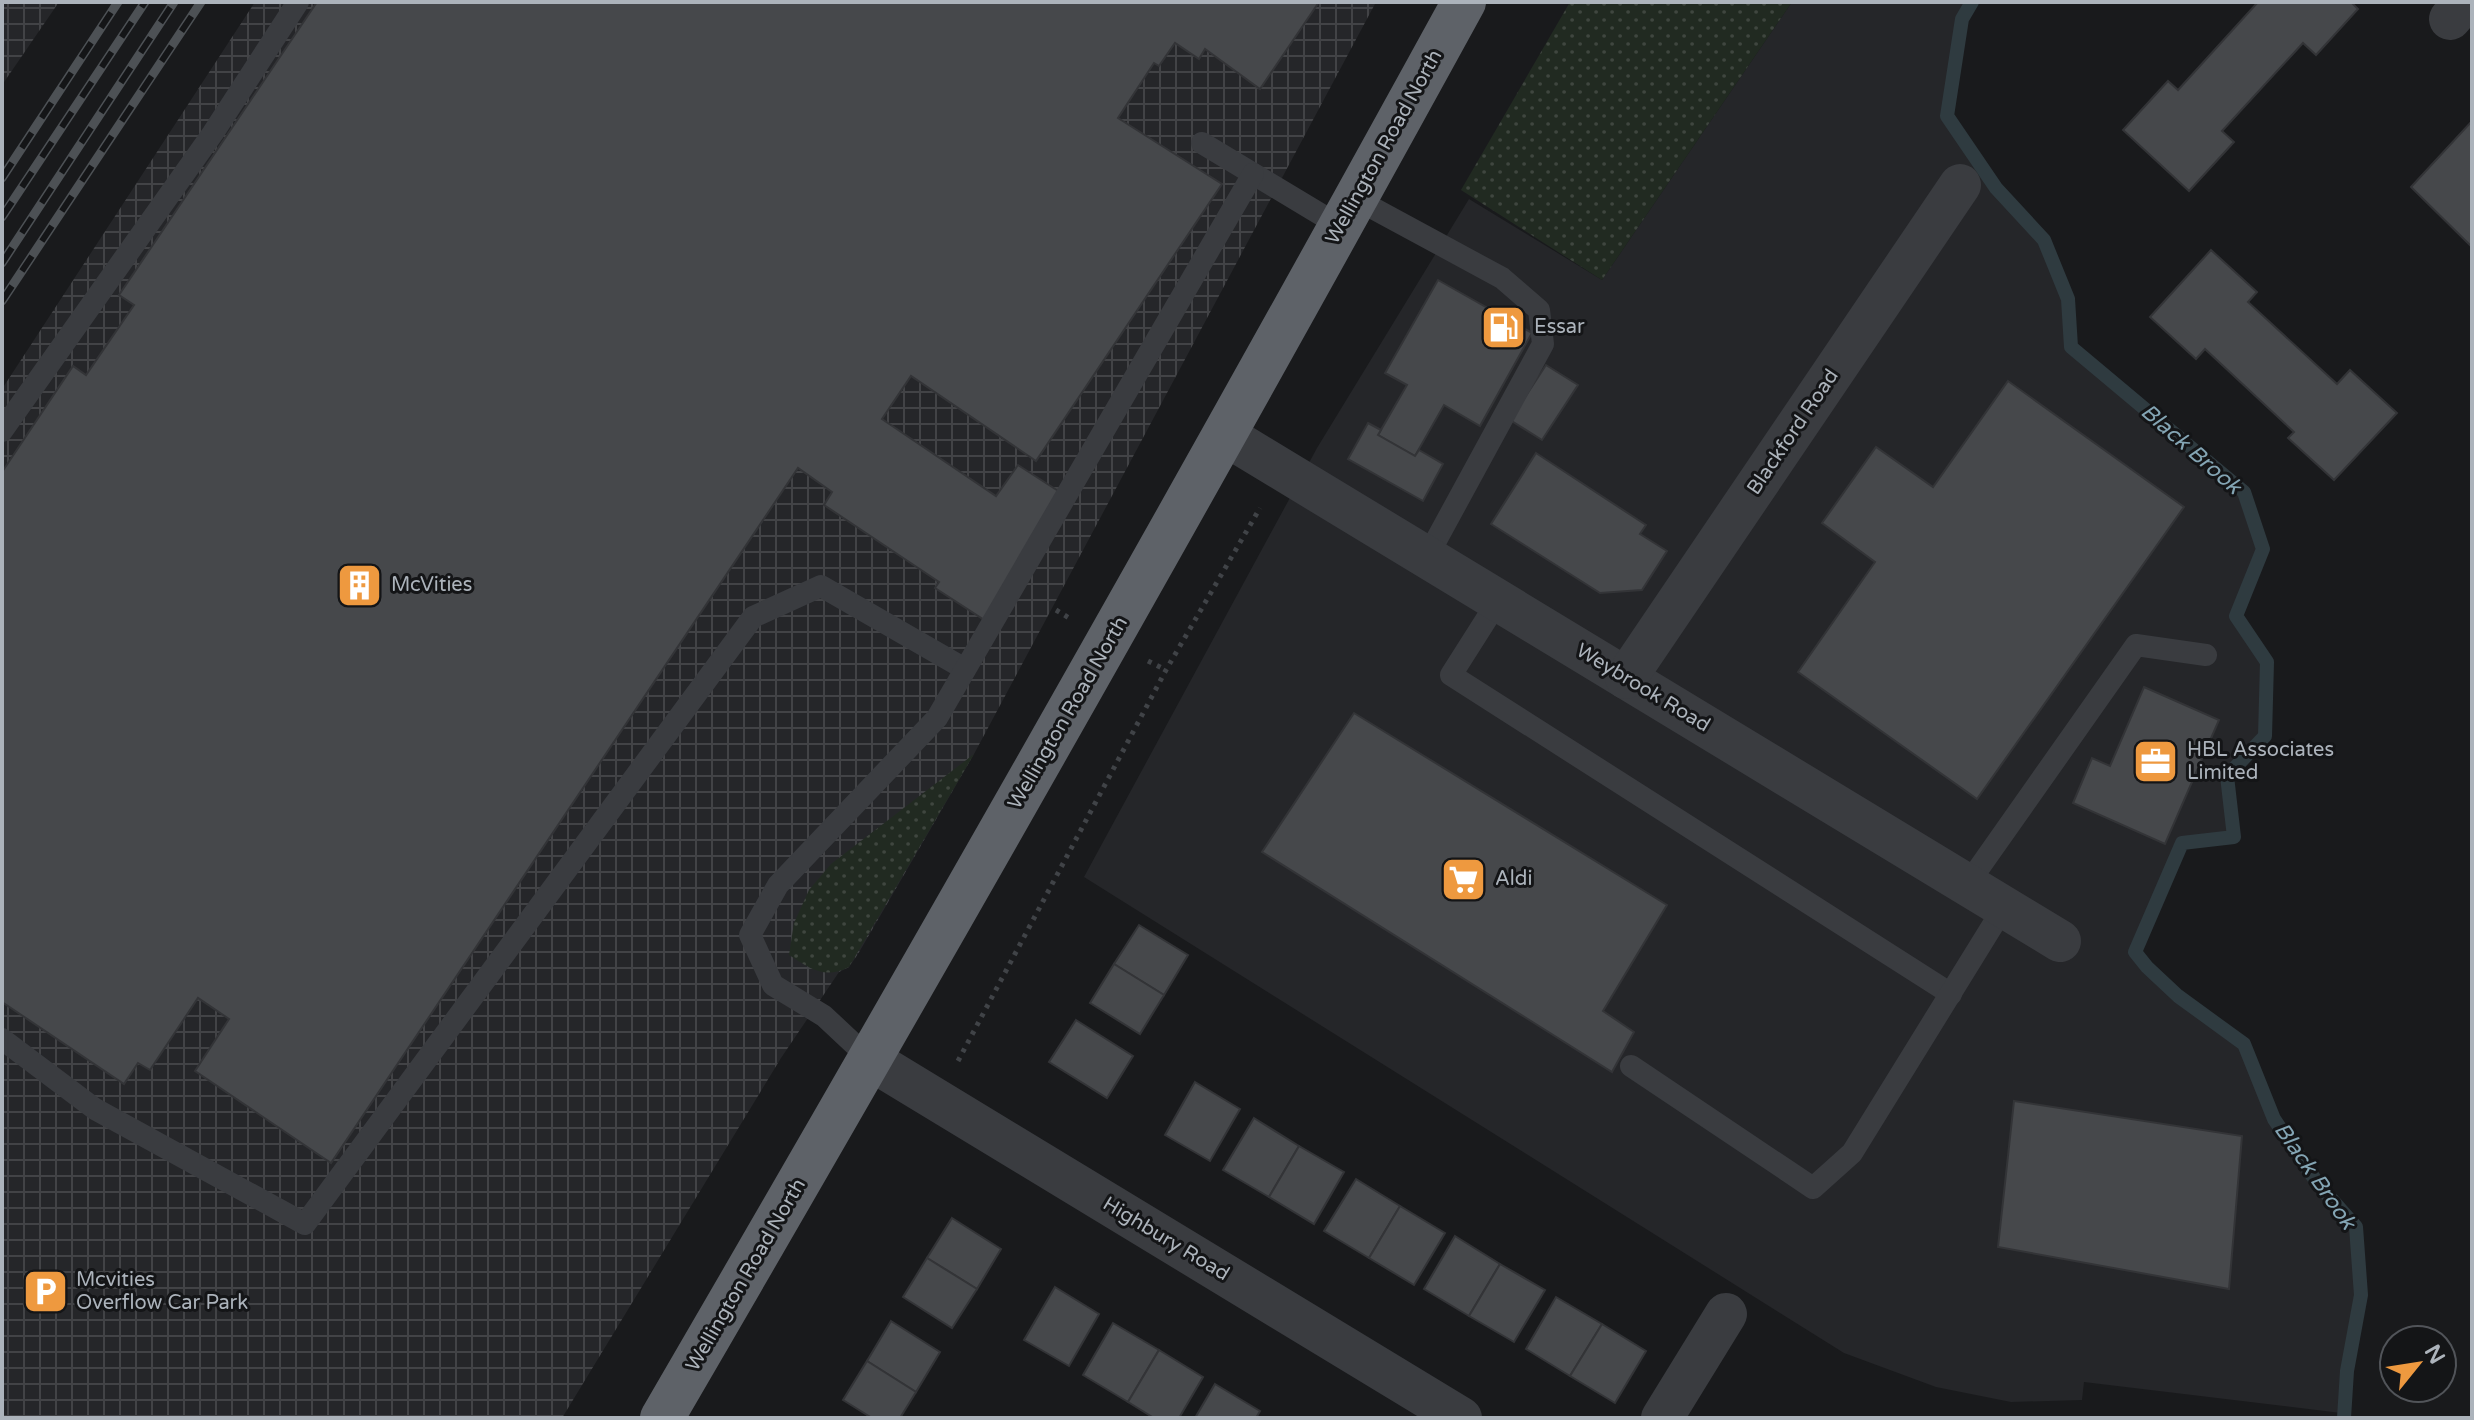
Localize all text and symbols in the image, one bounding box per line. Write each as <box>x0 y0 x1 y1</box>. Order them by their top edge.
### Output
street label: Wellington Road North <box>1321 46 1447 248</box>
fuel station icon: Essar <box>1479 303 1527 351</box>
place label: Essar <box>1534 315 1585 339</box>
street label: Blackford Road <box>1742 365 1844 499</box>
water label: Black Brook <box>2136 398 2248 501</box>
building icon: McVities <box>336 561 384 609</box>
place label: McVities <box>391 573 472 597</box>
street label: Wellington Road North <box>1003 612 1133 814</box>
street label: Weybrook Road <box>1572 639 1714 737</box>
office icon: HBL Associates Limited <box>2132 738 2180 786</box>
place label: HBL Associates Limited <box>2187 738 2334 785</box>
supermarket icon: Aldi <box>1440 855 1488 903</box>
place label: Aldi <box>1495 867 1532 891</box>
water label: Black Brook <box>2269 1118 2362 1236</box>
street label: Wellington Road North <box>681 1174 811 1376</box>
street label: Highbury Road <box>1098 1192 1234 1286</box>
parking icon: Mcvities Overflow Car Park <box>21 1268 69 1316</box>
place label: Mcvities Overflow Car Park <box>76 1268 248 1315</box>
north arrow <box>2378 1324 2458 1404</box>
text: N <box>2419 1340 2450 1369</box>

